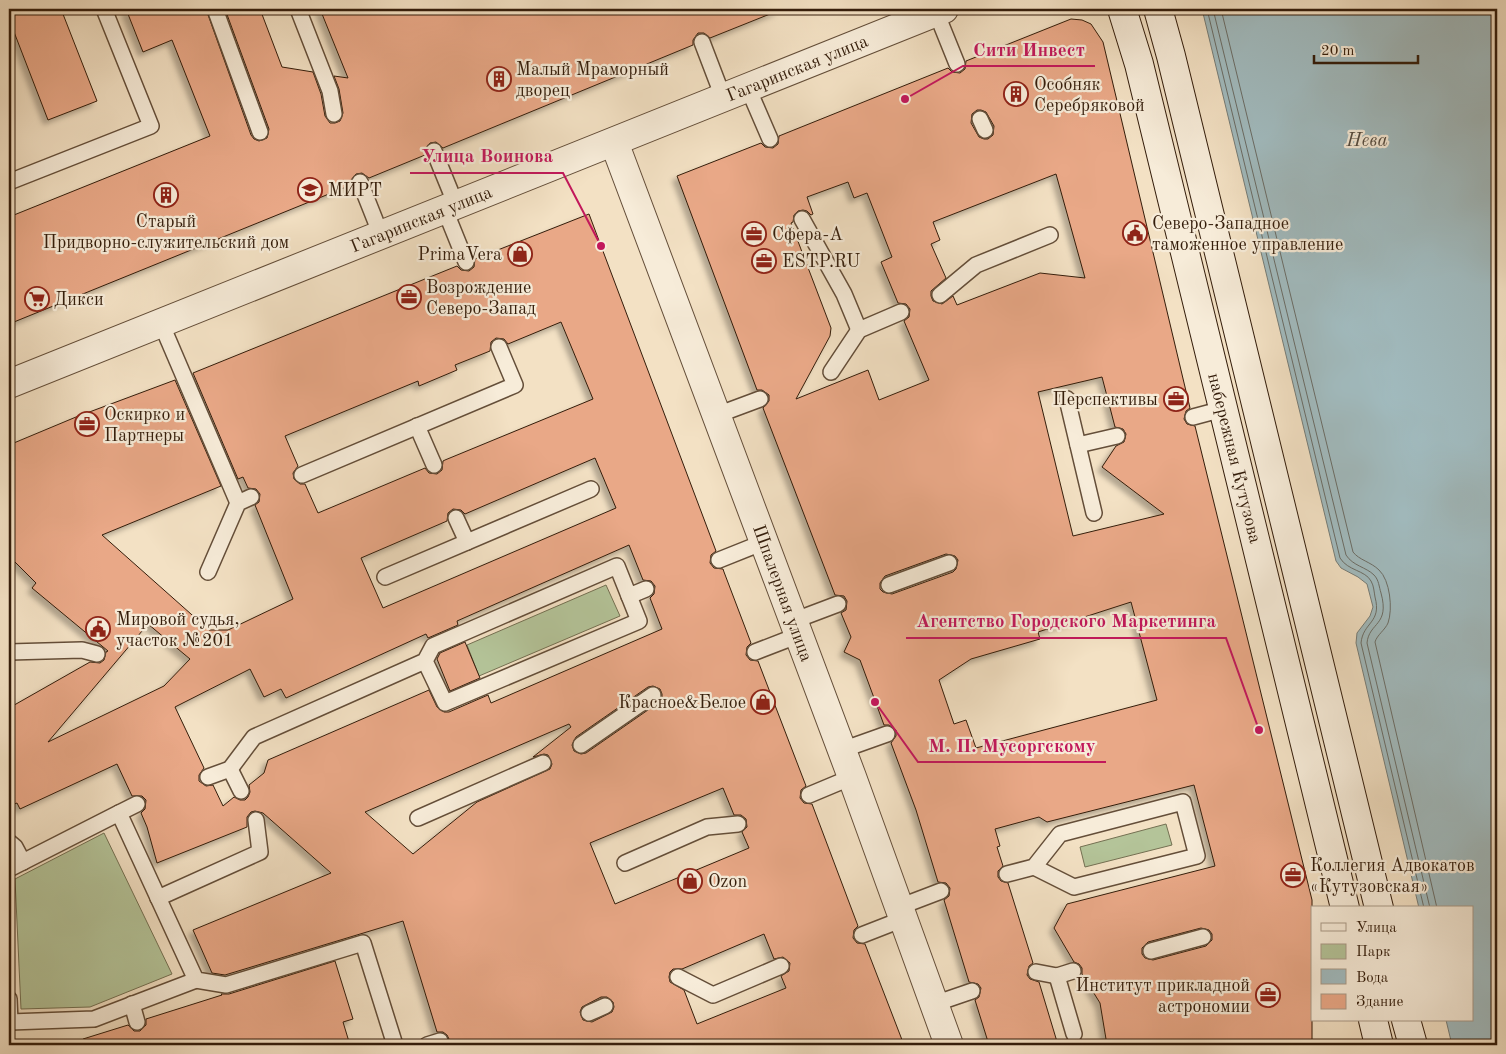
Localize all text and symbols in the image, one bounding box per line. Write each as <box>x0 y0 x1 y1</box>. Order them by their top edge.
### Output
street label: Гагаринская улица <box>724 32 871 106</box>
callout: Сити Инвест <box>963 32 1095 66</box>
scale bar <box>1314 32 1417 64</box>
text: Сити Инвест <box>973 42 1085 61</box>
text: 20 m <box>1321 44 1355 59</box>
place label: Малый Мраморный дворец <box>516 61 669 100</box>
building icon: Малый Мраморный дворец <box>486 66 512 92</box>
place label: Особняк Серебряковой <box>1034 76 1145 115</box>
building icon: Особняк Серебряковой <box>1003 81 1029 107</box>
water label: Нева <box>1345 132 1388 151</box>
callout: Улица Воинова <box>410 139 563 173</box>
text: Улица Воинова <box>421 148 553 167</box>
school or university icon: МИРТ <box>297 177 323 203</box>
building icon: Старый Придворно-служительский дом <box>153 182 179 208</box>
place label: МИРТ <box>328 182 382 200</box>
street label: Гагаринская улица <box>348 183 495 257</box>
place label: Старый Придворно-служительский дом <box>43 213 289 252</box>
place label: Северо-Западное таможенное управление <box>1152 215 1343 254</box>
public building icon: Северо-Западное таможенное управление <box>1122 220 1148 246</box>
office icon: Сфера-A <box>741 221 767 247</box>
place label: Сфера-A <box>772 226 843 245</box>
shop icon: PrimaVera <box>507 241 533 267</box>
place label: PrimaVera <box>418 246 502 264</box>
office icon: ESTP.RU <box>751 248 777 274</box>
place label: ESTP.RU <box>782 253 860 271</box>
place label: Возрождение Северо-Запад <box>426 279 536 318</box>
office icon: Возрождение Северо-Запад <box>396 284 422 310</box>
supermarket icon: Дикси <box>24 286 50 312</box>
place label: Дикси <box>54 291 104 309</box>
street label: набережная Кутузова <box>1204 371 1264 545</box>
office icon: Перспективы <box>1163 386 1189 412</box>
place label: Перспективы <box>1052 391 1158 409</box>
place label: Оскирко и Партнеры <box>104 406 185 445</box>
office icon: Оскирко и Партнеры <box>74 411 100 437</box>
street label: Шпалерная улица <box>749 522 815 664</box>
callout: Агентство Городского Маркетинга <box>906 604 1226 638</box>
place label: Мировой судья, участок №201 <box>116 611 240 650</box>
text: Агентство Городского Маркетинга <box>916 613 1216 632</box>
public building icon: Мировой судья, участок №201 <box>85 616 111 642</box>
shop icon: Красное&Белое <box>750 689 776 715</box>
place label: Красное&Белое <box>618 694 746 712</box>
callout: М. П. Мусоргскому <box>918 728 1106 762</box>
text: М. П. Мусоргскому <box>928 738 1096 757</box>
place label: Коллегия Адвокатов «Кутузовская» <box>1310 857 1475 896</box>
office icon: Коллегия Адвокатов «Кутузовская» <box>1280 862 1306 888</box>
shop icon: Ozon <box>677 868 703 894</box>
place label: Ozon <box>708 873 747 891</box>
legend <box>1311 906 1474 1022</box>
text: Улица <box>1356 921 1397 936</box>
text: Парк <box>1356 945 1391 960</box>
text: Вода <box>1356 971 1389 986</box>
place label: Институт прикладной астрономии <box>1076 977 1250 1016</box>
office icon: Институт прикладной астрономии <box>1255 982 1281 1008</box>
text: Здание <box>1356 995 1403 1010</box>

